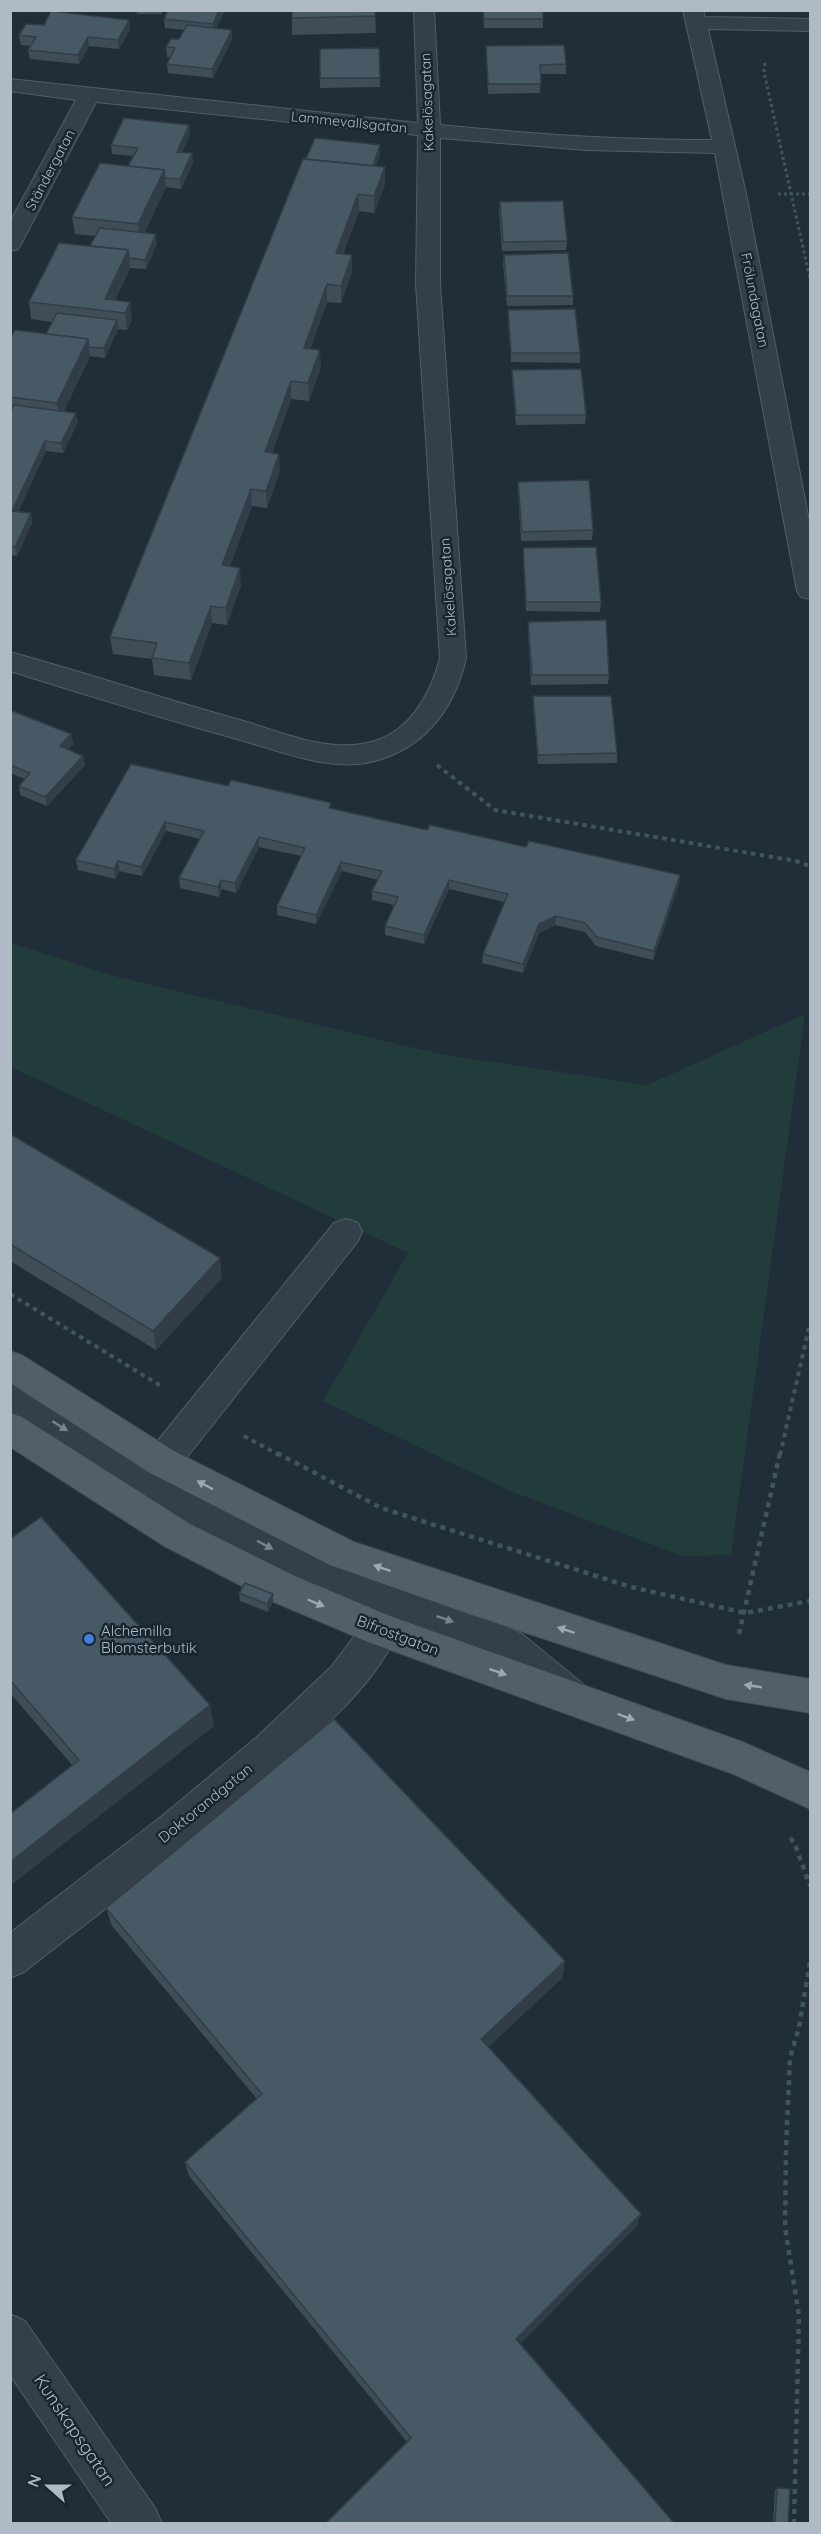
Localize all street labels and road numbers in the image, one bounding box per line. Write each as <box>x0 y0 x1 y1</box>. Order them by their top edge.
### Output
street label: Kakelösagatan <box>416 53 438 151</box>
street label: Lammevallsgatan <box>290 107 408 137</box>
street label: Ständergatan <box>21 126 79 214</box>
street label: Frölundagatan <box>737 251 773 349</box>
street label: Kakelösagatan <box>436 537 460 637</box>
street label: Bifrostgatan <box>354 1611 442 1659</box>
street label: Doktorandgatan <box>154 1759 256 1847</box>
street label: Kunskapsgatan <box>29 2370 121 2490</box>

